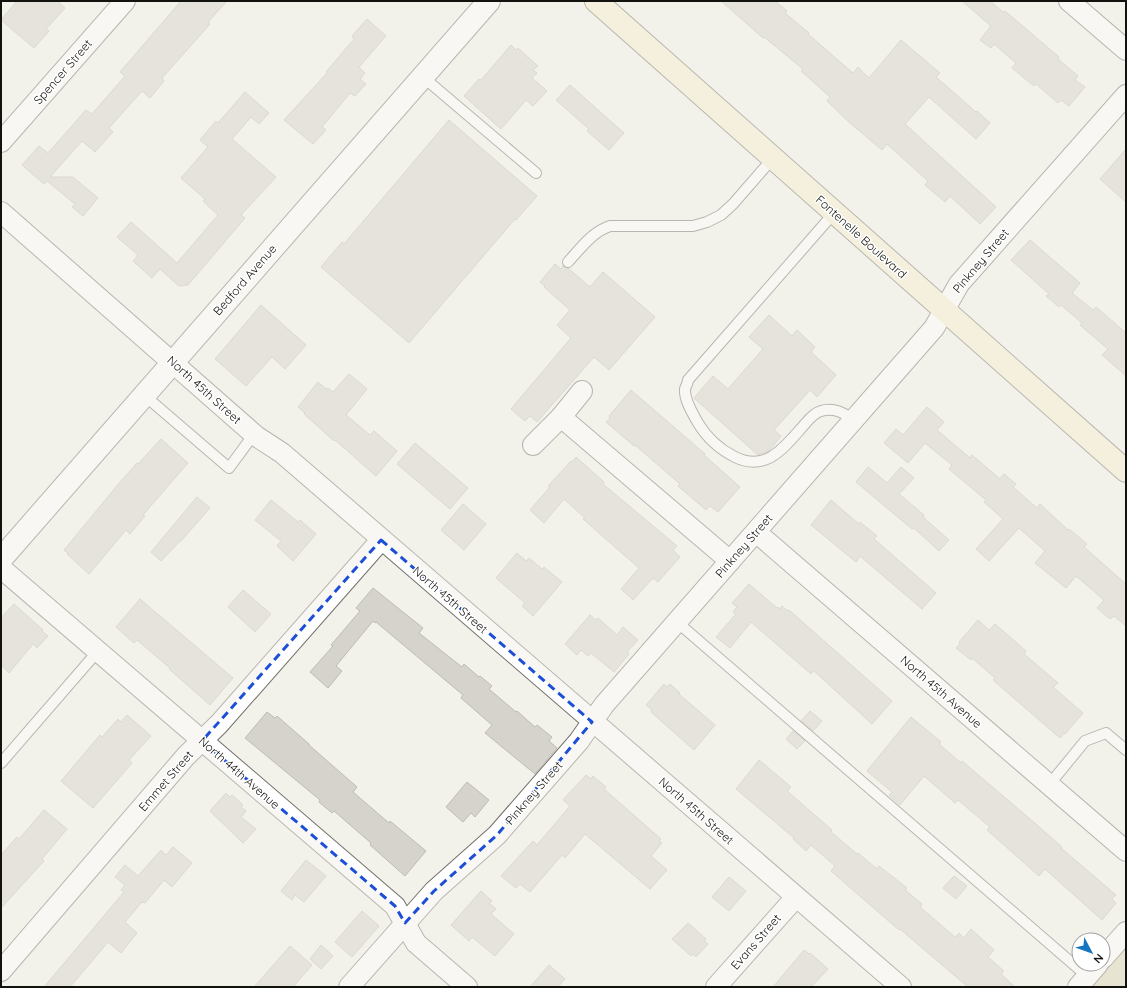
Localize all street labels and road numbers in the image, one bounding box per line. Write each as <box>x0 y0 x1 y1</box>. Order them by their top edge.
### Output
street label: Spencer Street <box>30 36 95 107</box>
street label: Fontenelle Boulevard <box>813 192 910 281</box>
street label: Pinkney Street <box>949 225 1012 296</box>
street label: Bedford Avenue <box>210 241 280 318</box>
street label: North 45th Street <box>164 352 245 427</box>
street label: Pinkney Street <box>712 511 775 581</box>
street label: North 45th Street <box>410 563 491 636</box>
street label: North 45th Avenue <box>898 652 985 731</box>
street label: North 44th Avenue <box>196 733 283 812</box>
street label: Emmet Street <box>135 747 196 814</box>
street label: Pinkney Street <box>502 758 565 828</box>
street label: North 45th Street <box>656 774 737 847</box>
street label: Evans Street <box>727 911 784 973</box>

